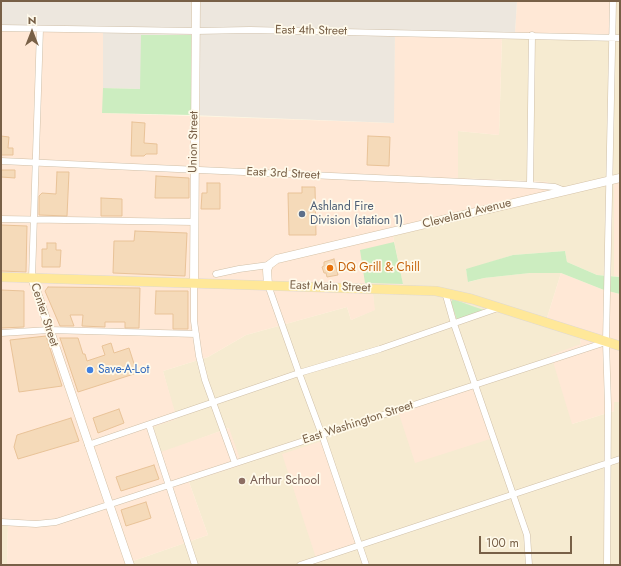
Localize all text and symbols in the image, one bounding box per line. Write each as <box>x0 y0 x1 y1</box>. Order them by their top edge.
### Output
north arrow <box>12 12 52 52</box>
text: N <box>28 12 36 28</box>
street label: East 4th Street <box>275 23 347 39</box>
street label: Union Street <box>186 111 202 173</box>
street label: East 3rd Street <box>246 165 320 183</box>
street label: Cleveland Avenue <box>421 196 513 232</box>
place label: Ashland Fire Division (station 1) <box>310 200 403 228</box>
marker: Ashland Fire Division (station 1) <box>297 209 307 219</box>
place label: DQ Grill & Chill <box>338 261 420 275</box>
marker: DQ Grill & Chill <box>325 263 335 273</box>
street label: East Main Street <box>289 278 371 296</box>
street label: Center Street <box>27 281 61 349</box>
place label: Save-A-Lot <box>98 363 149 377</box>
marker: Save-A-Lot <box>85 365 95 375</box>
street label: East Washington Street <box>301 398 415 448</box>
place label: Arthur School <box>250 474 320 488</box>
marker: Arthur School <box>237 476 247 486</box>
scale bar <box>481 528 574 554</box>
text: 100 m <box>486 534 519 552</box>

